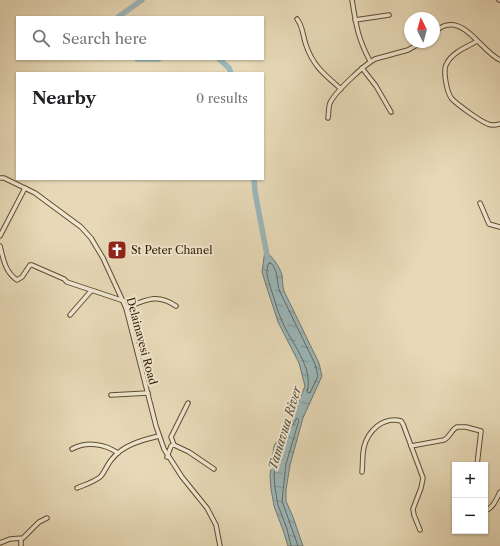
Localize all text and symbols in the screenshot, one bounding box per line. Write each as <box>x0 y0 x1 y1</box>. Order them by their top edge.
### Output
north arrow <box>404 12 440 48</box>
search box <box>16 16 264 60</box>
icon: search <box>30 27 52 49</box>
text: Search here <box>62 29 147 48</box>
text: Nearby <box>32 88 96 108</box>
text: 0 results <box>196 90 248 106</box>
church icon: St Peter Chanel <box>106 239 128 261</box>
place label: St Peter Chanel <box>131 243 213 257</box>
street label: Delainavesi Road <box>124 296 160 387</box>
water label: Tamavua River <box>265 383 305 471</box>
map controls <box>452 462 488 534</box>
button: + <box>452 462 488 498</box>
button: − <box>452 498 488 534</box>

